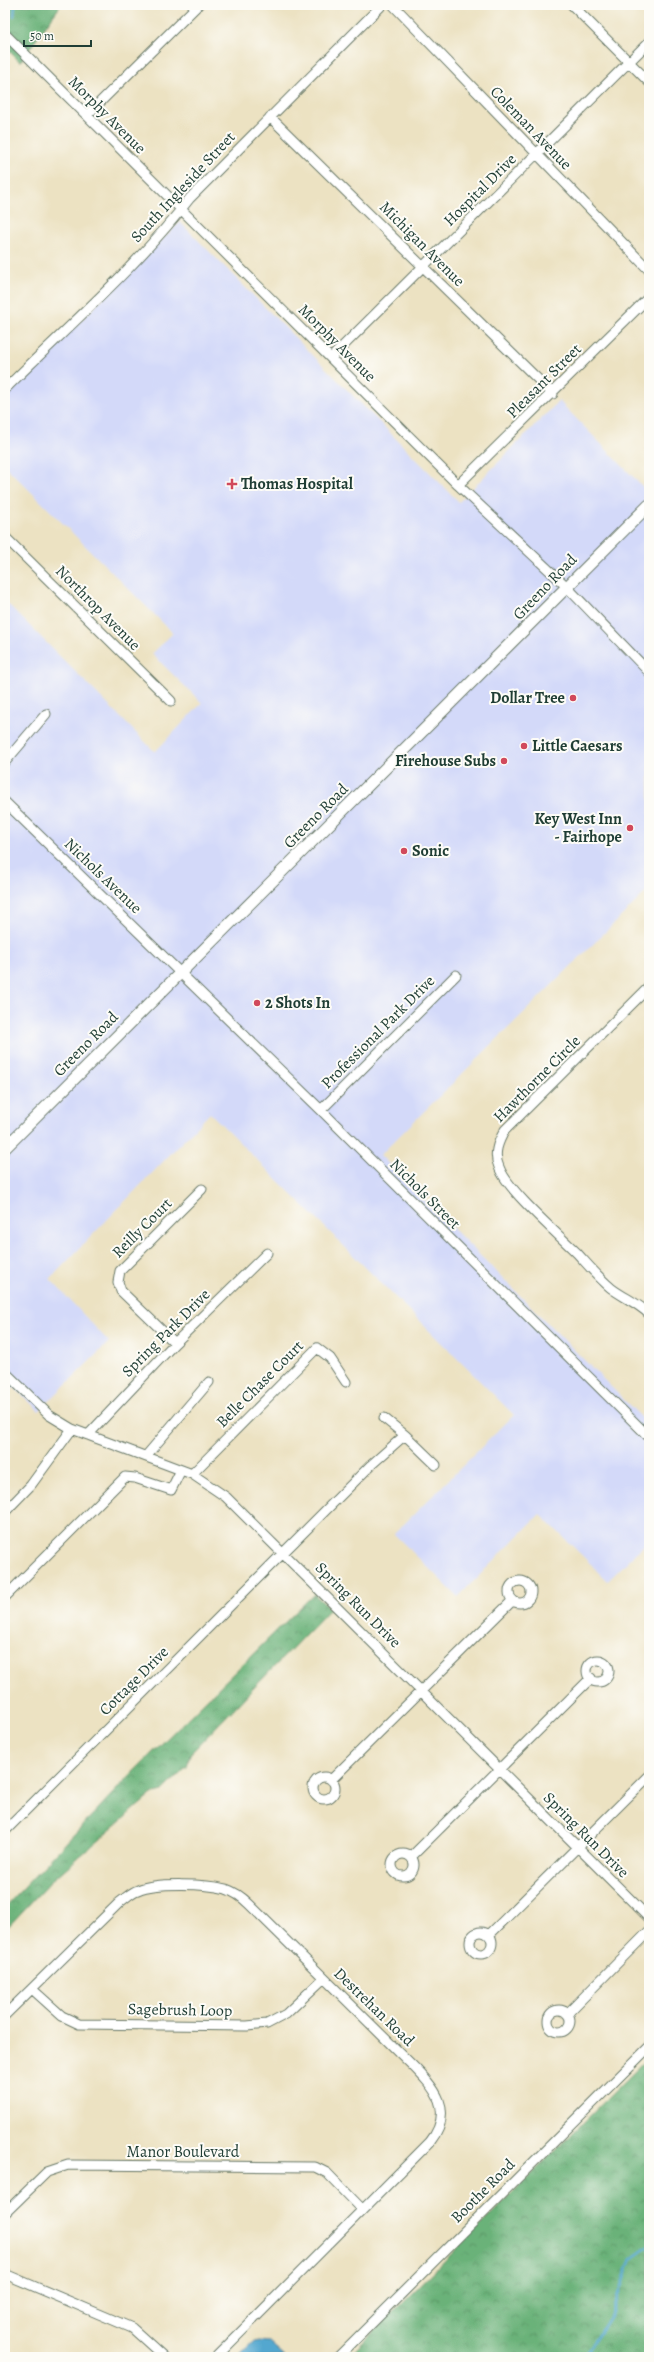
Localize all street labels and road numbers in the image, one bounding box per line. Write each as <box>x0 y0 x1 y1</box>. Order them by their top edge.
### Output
street label: Morphy Avenue <box>63 71 151 159</box>
street label: Coleman Avenue <box>485 81 577 175</box>
street label: South Ingleside Street <box>126 127 240 247</box>
street label: Hospital Drive <box>439 149 521 231</box>
street label: Michigan Avenue <box>374 196 470 292</box>
street label: Morphy Avenue <box>293 299 381 387</box>
street label: Pleasant Street <box>502 339 586 423</box>
street label: Greeno Road <box>508 549 582 625</box>
street label: Northrop Avenue <box>51 561 145 655</box>
street label: Greeno Road <box>279 778 354 853</box>
street label: Nichols Avenue <box>59 833 147 919</box>
street label: Professional Park Drive <box>316 970 440 1094</box>
street label: Greeno Road <box>49 1006 124 1081</box>
street label: Hawthorne Circle <box>488 1030 586 1128</box>
street label: Nichols Street <box>385 1154 465 1234</box>
street label: Reilly Court <box>107 1193 177 1263</box>
street label: Spring Park Drive <box>117 1284 215 1382</box>
street label: Belle Chase Court <box>211 1335 309 1433</box>
street label: Spring Run Drive <box>310 1557 406 1653</box>
street label: Cottage Drive <box>94 1641 174 1721</box>
street label: Spring Run Drive <box>538 1787 634 1883</box>
street label: Destrehan Road <box>329 1963 420 2051</box>
street label: Sagebrush Loop <box>128 1998 232 2022</box>
street label: Manor Boulevard <box>127 2141 240 2163</box>
street label: Boothe Road <box>446 2154 520 2228</box>

